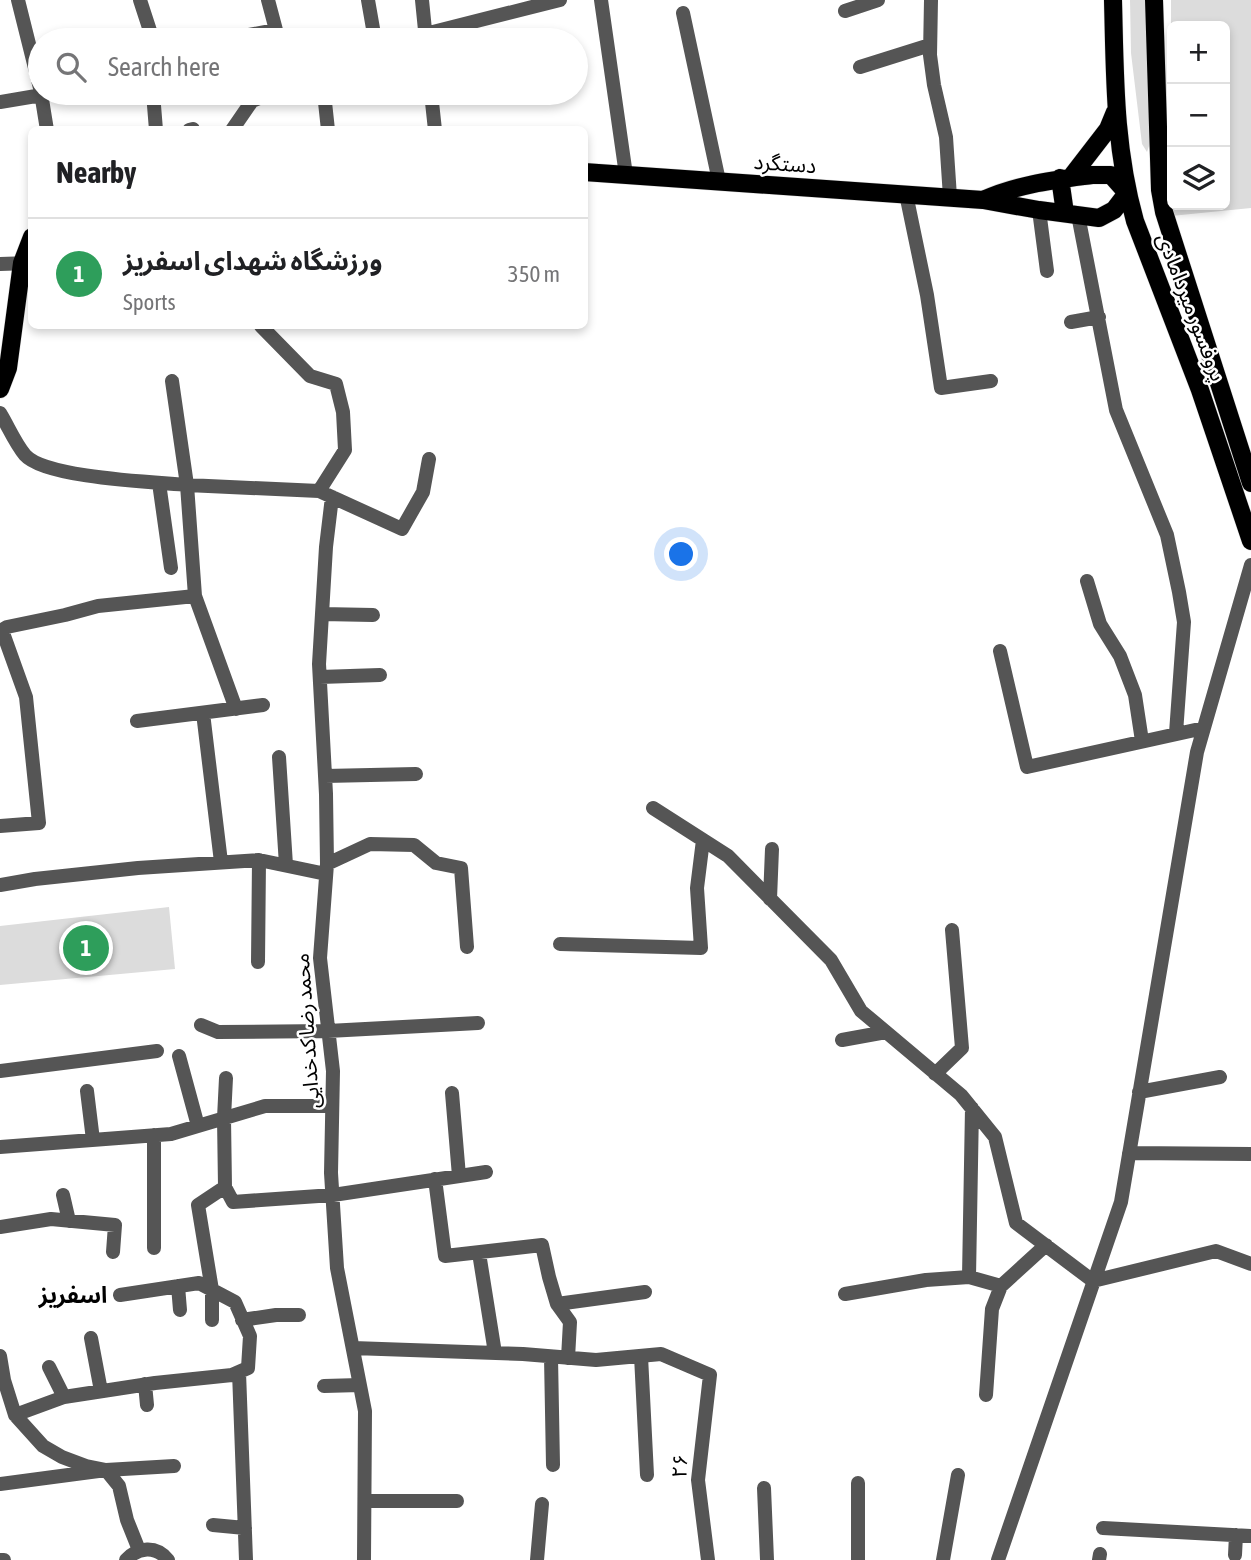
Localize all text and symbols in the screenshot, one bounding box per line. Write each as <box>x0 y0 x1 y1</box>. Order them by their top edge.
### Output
map controls <box>1167 21 1230 210</box>
button: + <box>1167 21 1230 84</box>
search box <box>28 28 588 105</box>
icon: search <box>52 48 90 86</box>
text: Search here <box>108 52 220 82</box>
button: − <box>1167 84 1230 147</box>
button: layers <box>1167 147 1230 210</box>
street label: دستگرد <box>753 149 817 178</box>
text: Nearby <box>56 155 136 189</box>
street label: پروفسور میردامادی <box>1151 230 1231 385</box>
text: ورزشگاه شهدای اسفریز <box>123 246 382 276</box>
text: 1 <box>74 261 84 287</box>
text: 350 m <box>508 261 560 287</box>
text: Sports <box>123 289 176 315</box>
your location <box>664 537 698 571</box>
pin: 1 <box>63 922 109 974</box>
street label: محمد رضا کدخدایی <box>289 952 324 1110</box>
district label: اسفریز <box>38 1282 107 1309</box>
street label: ۲۶ <box>666 1453 692 1479</box>

